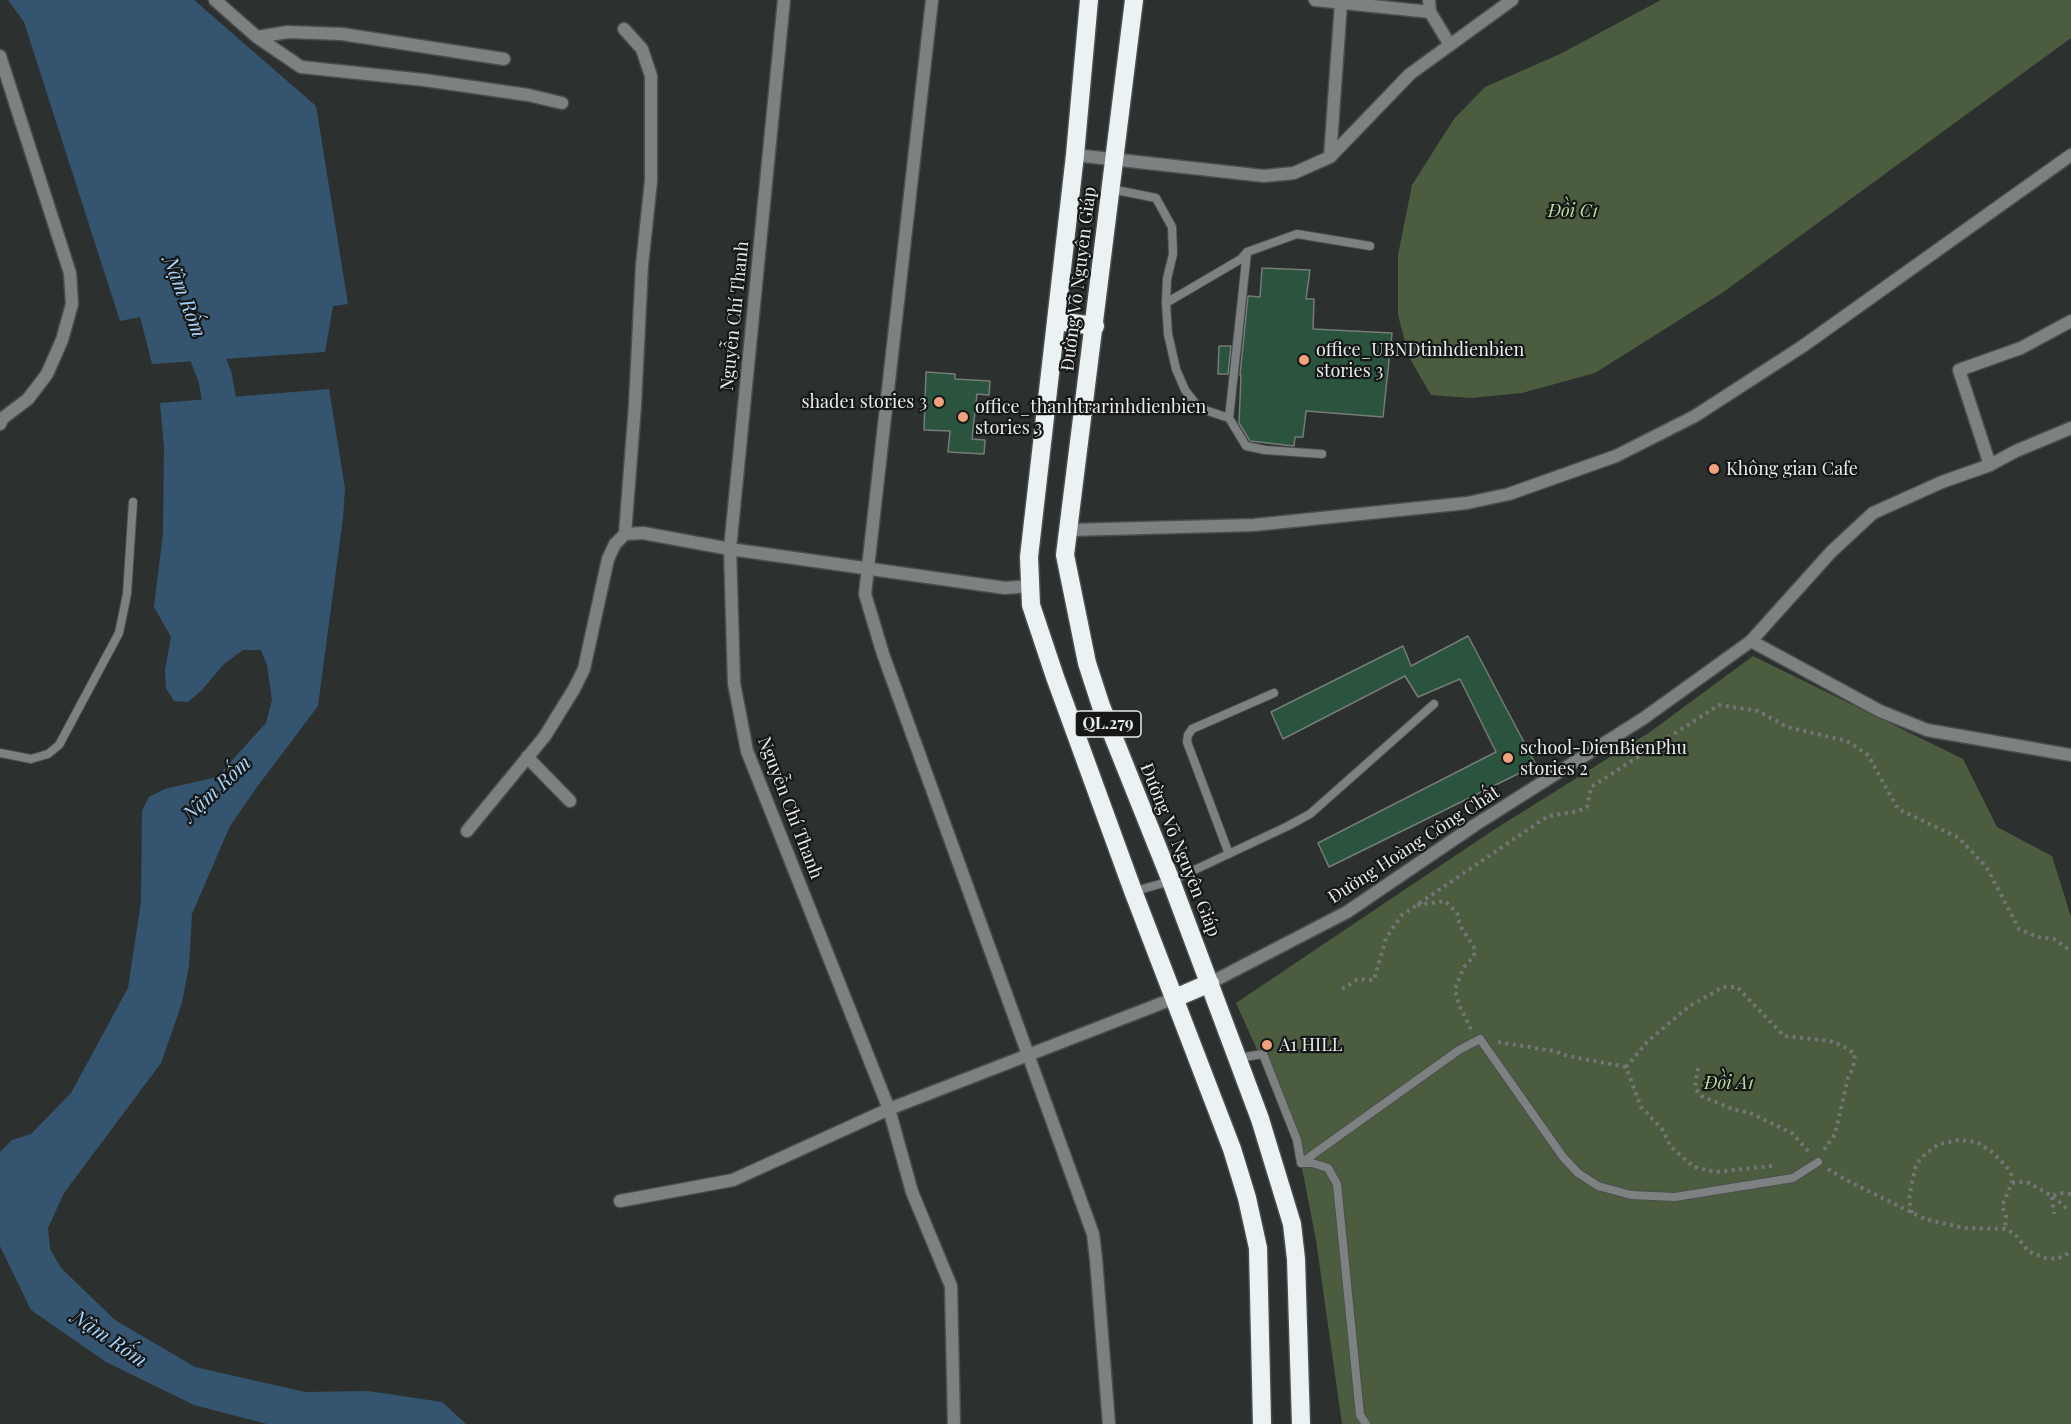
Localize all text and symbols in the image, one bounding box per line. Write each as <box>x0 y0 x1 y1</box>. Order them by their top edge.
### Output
street label: Đường Võ Nguyên Giáp <box>1057 186 1101 372</box>
park label: Đồi C1 <box>1548 200 1598 222</box>
street label: Nguyễn Chí Thanh <box>716 240 754 392</box>
water label: Nậm Rốm <box>158 253 210 341</box>
place label: office_UBNDtinhdienbien stories 3 <box>1316 339 1524 382</box>
marker: office_UBNDtinhdienbien stories 3 <box>1297 353 1311 367</box>
place label: shade1 stories 3 <box>801 391 927 413</box>
marker: shade1 stories 3 <box>932 395 946 409</box>
place label: office_thanhtrarinhdienbien stories 3 <box>975 396 1206 438</box>
marker: office_thanhtrarinhdienbien stories 3 <box>956 410 970 424</box>
place label: Không gian Cafe <box>1726 458 1858 480</box>
marker: Không gian Cafe <box>1707 462 1721 476</box>
road number: QL.279 <box>1075 711 1141 737</box>
street label: Nguyễn Chí Thanh <box>753 734 827 882</box>
place label: school-DienBienPhu stories 2 <box>1520 737 1687 780</box>
water label: Nậm Rốm <box>178 751 256 827</box>
marker: school-DienBienPhu stories 2 <box>1501 751 1515 765</box>
street label: Đường Võ Nguyên Giáp <box>1135 760 1225 940</box>
street label: Đường Hoàng Công Chất <box>1324 782 1504 908</box>
place label: A1 HILL <box>1279 1034 1342 1056</box>
marker: A1 HILL <box>1260 1038 1274 1052</box>
park label: Đồi A1 <box>1704 1072 1754 1094</box>
water label: Nậm Rốm <box>67 1305 151 1373</box>

